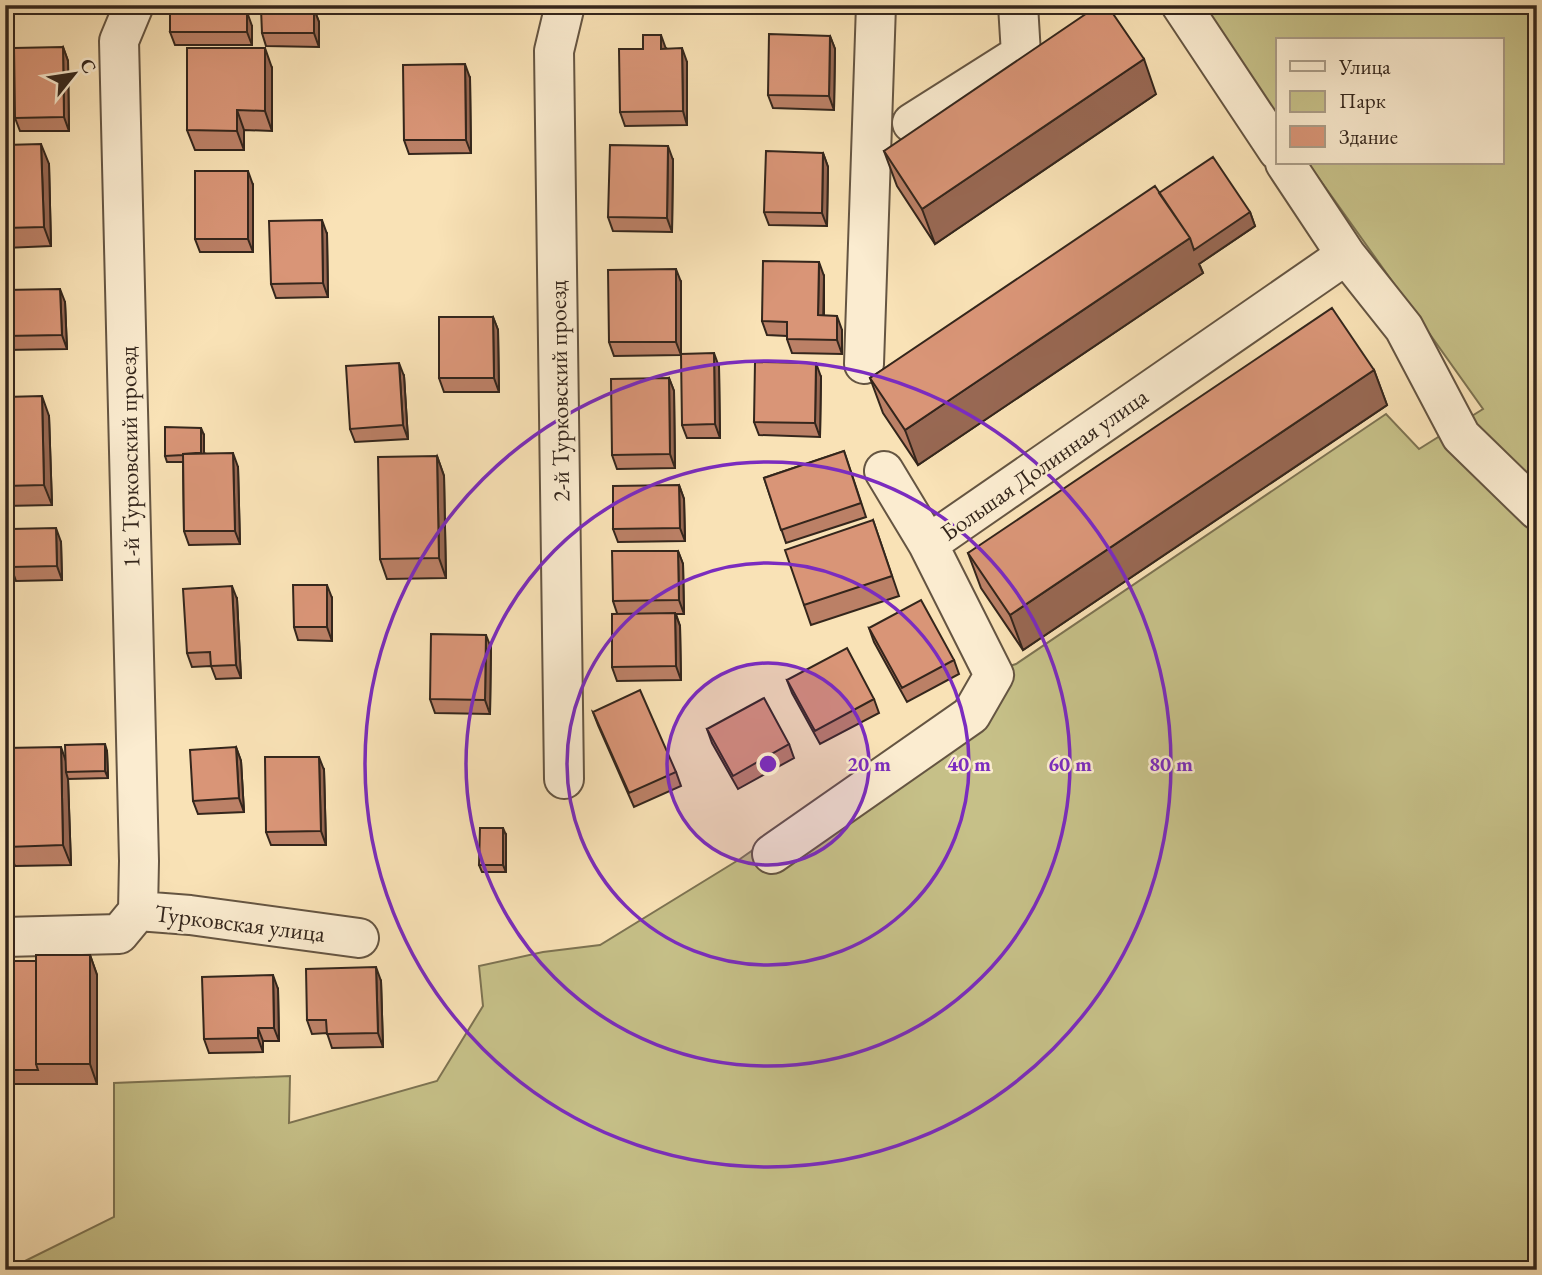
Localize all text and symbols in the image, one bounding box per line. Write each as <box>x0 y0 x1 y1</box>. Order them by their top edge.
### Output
north arrow <box>38 38 108 108</box>
legend <box>1276 38 1504 164</box>
text: Улица <box>1338 53 1391 80</box>
text: С <box>74 54 102 78</box>
text: Парк <box>1339 87 1386 114</box>
text: Здание <box>1339 123 1398 150</box>
street label: 2-й Турковский проезд <box>542 280 576 502</box>
street label: 1-й Турковский проезд <box>112 346 146 568</box>
street label: Большая Долинная улица <box>934 380 1154 547</box>
text: 20 m <box>847 750 891 777</box>
text: 40 m <box>947 750 991 777</box>
text: 60 m <box>1048 750 1092 777</box>
text: 80 m <box>1149 750 1193 777</box>
centre of rings <box>756 752 780 776</box>
street label: Турковская улица <box>153 897 327 949</box>

